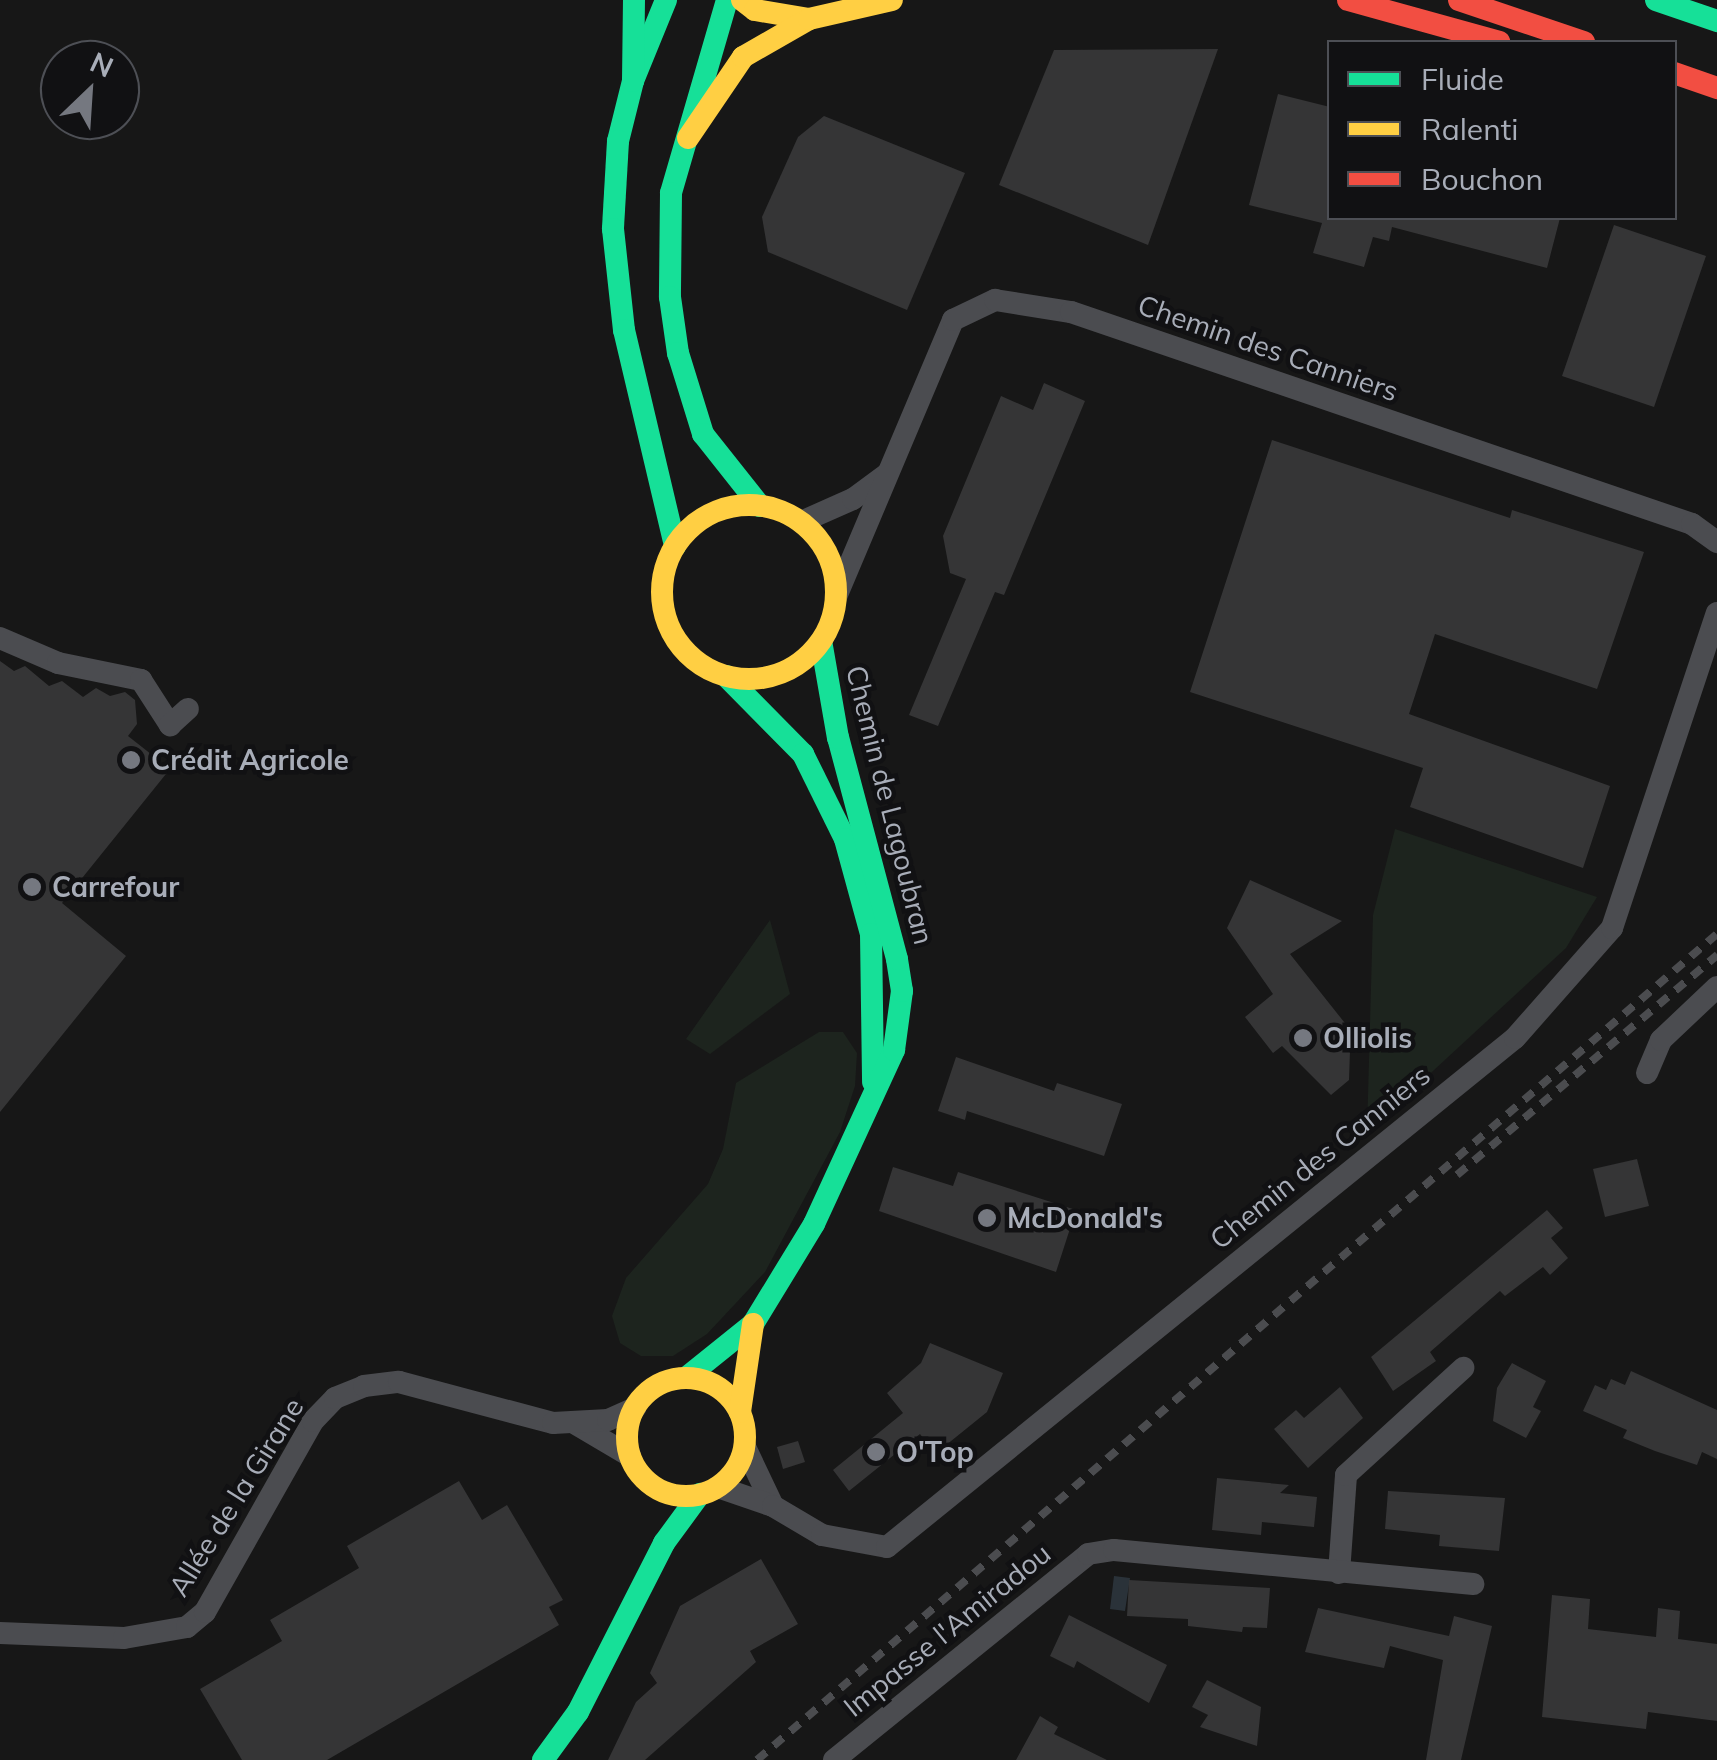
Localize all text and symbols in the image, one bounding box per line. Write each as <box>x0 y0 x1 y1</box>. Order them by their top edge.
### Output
north arrow <box>40 40 140 140</box>
legend <box>1327 40 1677 220</box>
text: N <box>85 44 119 84</box>
text: Fluide <box>1421 60 1504 98</box>
text: Ralenti <box>1421 110 1518 148</box>
text: Bouchon <box>1421 160 1543 198</box>
street label: Chemin des Canniers <box>1133 288 1403 408</box>
street label: Chemin de Lagoubran <box>839 662 941 948</box>
place label: Crédit Agricole <box>151 743 349 777</box>
marker: Crédit Agricole <box>120 749 142 771</box>
place label: Carrefour <box>52 870 179 904</box>
marker: Carrefour <box>21 876 43 898</box>
place label: Olliolis <box>1323 1021 1412 1055</box>
marker: Olliolis <box>1292 1027 1314 1049</box>
street label: Chemin des Canniers <box>1203 1058 1437 1256</box>
place label: McDonald's <box>1007 1201 1163 1235</box>
marker: McDonald's <box>976 1207 998 1229</box>
street label: Allée de la Girane <box>162 1392 310 1602</box>
place label: O'Top <box>896 1435 974 1469</box>
marker: O'Top <box>865 1441 887 1463</box>
street label: Impasse l'Amiradou <box>837 1536 1057 1724</box>

